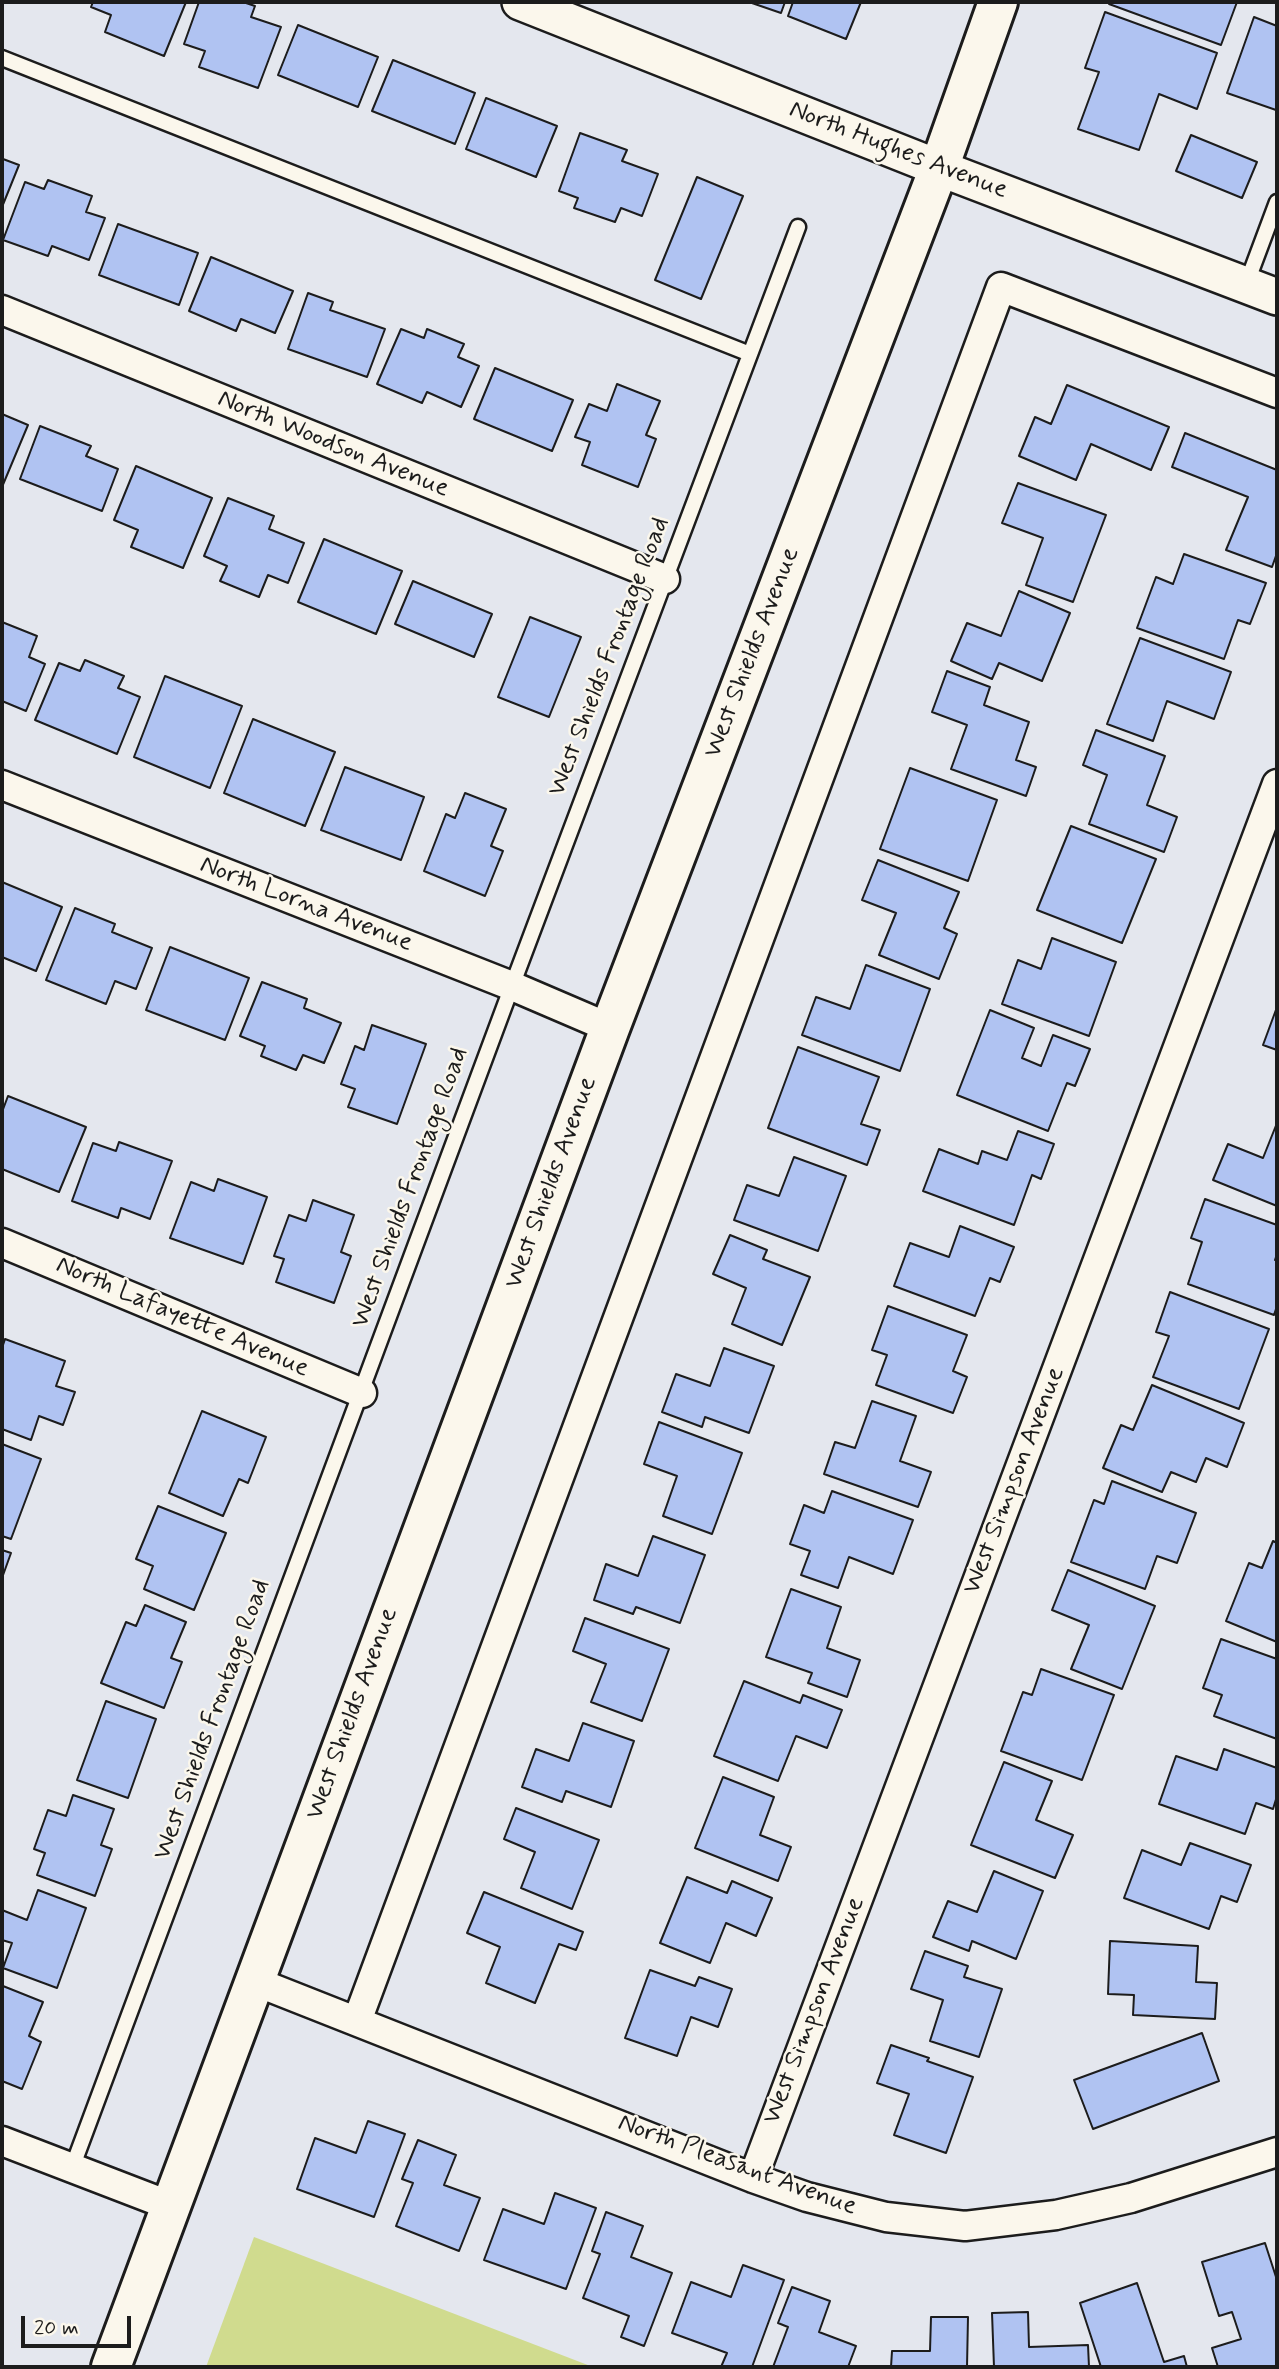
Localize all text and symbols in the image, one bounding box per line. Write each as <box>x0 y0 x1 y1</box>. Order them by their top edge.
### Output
street label: North Hughes Avenue <box>784 95 1012 207</box>
street label: North Woodson Avenue <box>213 384 453 506</box>
street label: West Shields Frontage Road <box>542 513 678 801</box>
street label: West Shields Avenue <box>698 543 808 763</box>
street label: North Lorna Avenue <box>195 850 417 960</box>
street label: West Shields Frontage Road <box>346 1044 476 1332</box>
street label: West Shields Avenue <box>499 1073 605 1293</box>
street label: North Lafayette Avenue <box>51 1250 313 1386</box>
street label: West Simpson Avenue <box>957 1363 1073 1599</box>
street label: West Shields Frontage Road <box>148 1576 278 1864</box>
street label: West Shields Avenue <box>300 1604 406 1824</box>
street label: West Simpson Avenue <box>757 1893 873 2129</box>
street label: North Pleasant Avenue <box>613 2108 861 2224</box>
scale bar <box>24 2302 135 2346</box>
text: 20 m <box>34 2314 79 2342</box>

